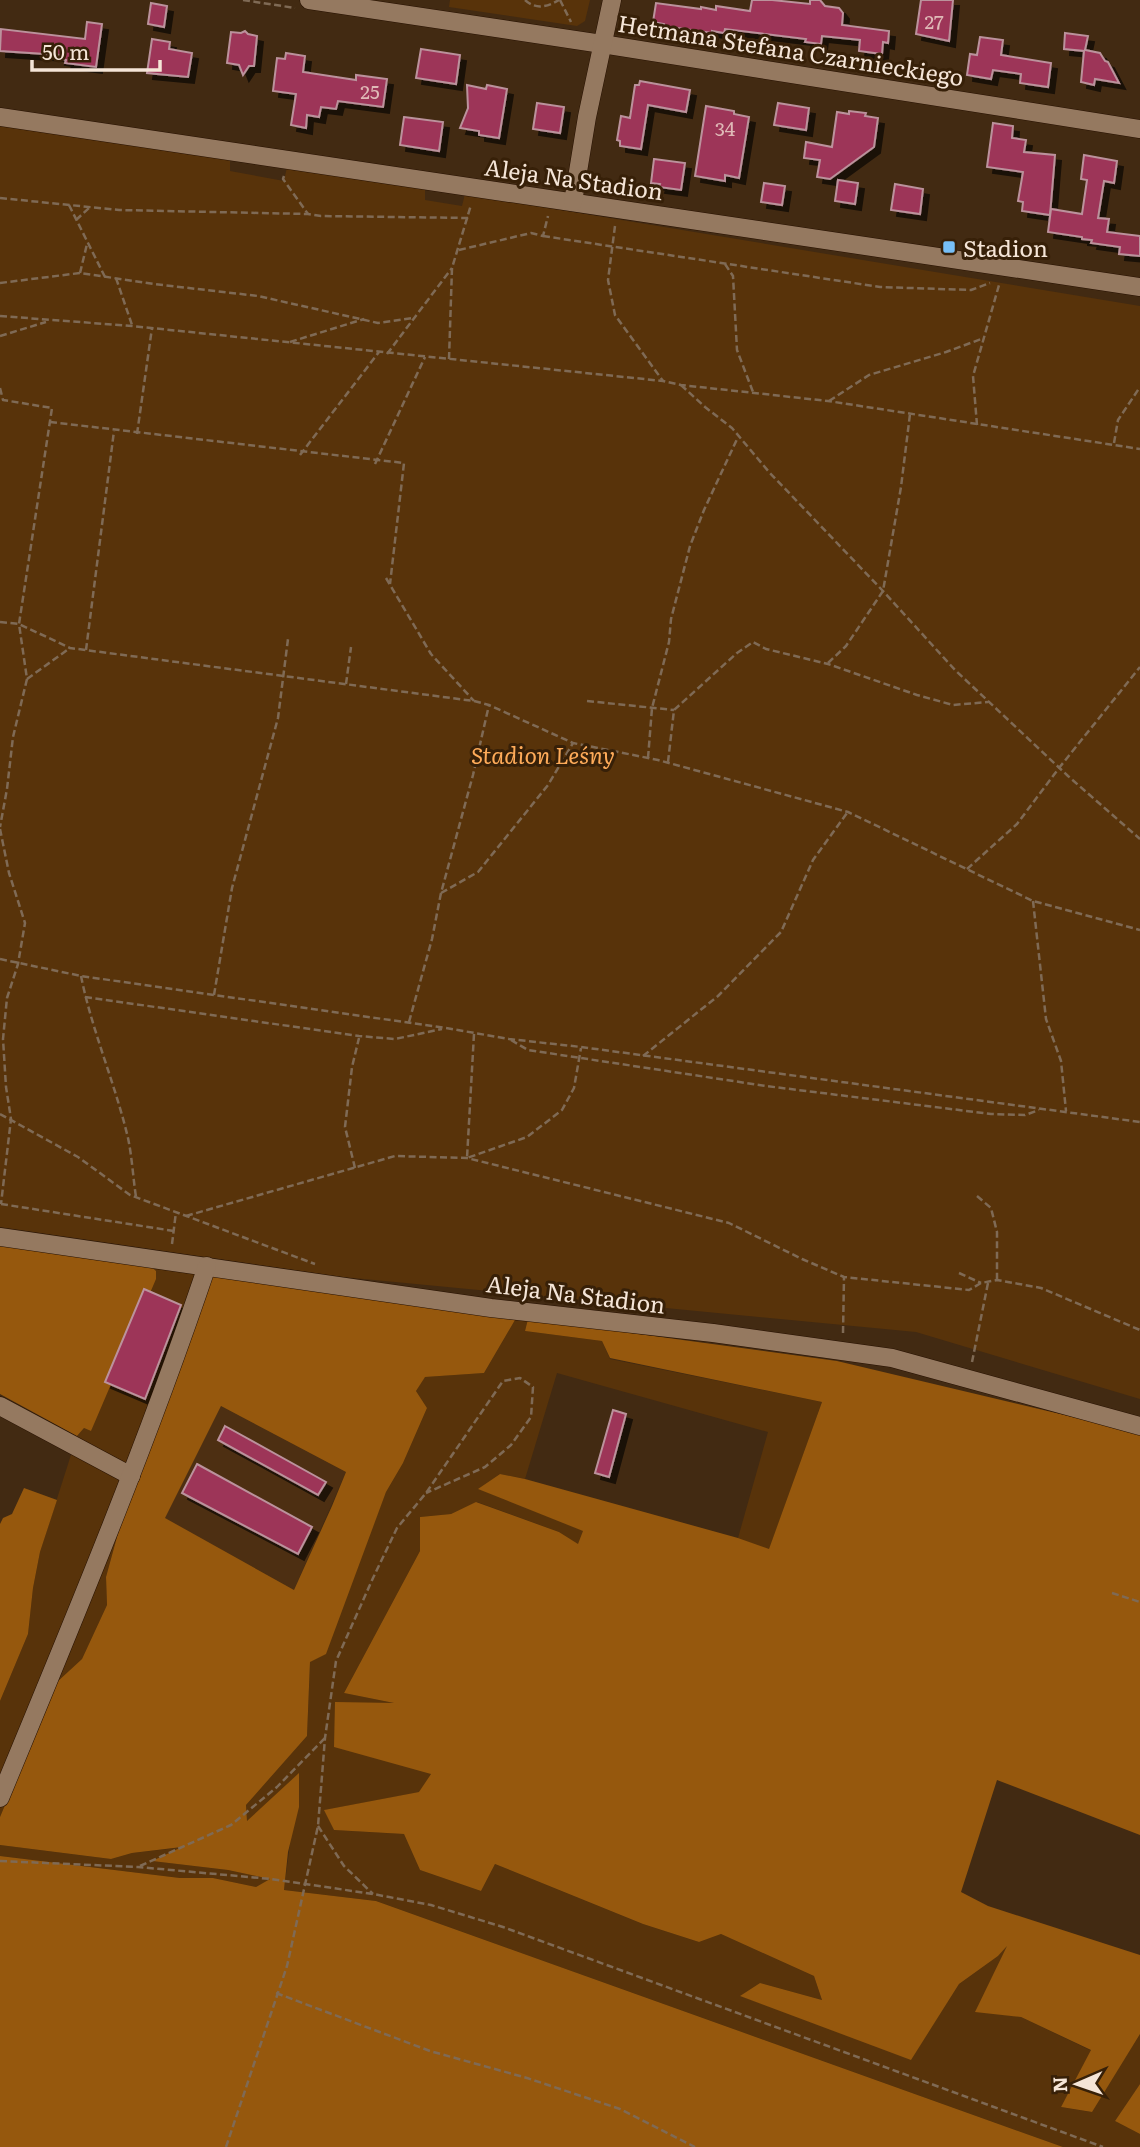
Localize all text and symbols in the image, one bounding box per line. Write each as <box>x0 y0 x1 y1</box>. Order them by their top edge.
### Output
street label: Hetmana Stefana Czarnieckiego <box>616 5 966 93</box>
house number: 27 <box>924 7 944 35</box>
scale bar <box>32 28 159 72</box>
text: 50 m <box>42 35 89 66</box>
house number: 25 <box>360 77 380 105</box>
house number: 34 <box>715 114 736 142</box>
street label: Aleja Na Stadion <box>482 149 666 207</box>
place label: Stadion <box>963 230 1048 264</box>
marker: Stadion <box>941 239 957 255</box>
park label: Stadion Leśny <box>471 737 615 771</box>
street label: Aleja Na Stadion <box>485 1265 667 1321</box>
north arrow <box>1042 2049 1112 2119</box>
text: N <box>1045 2076 1073 2093</box>

